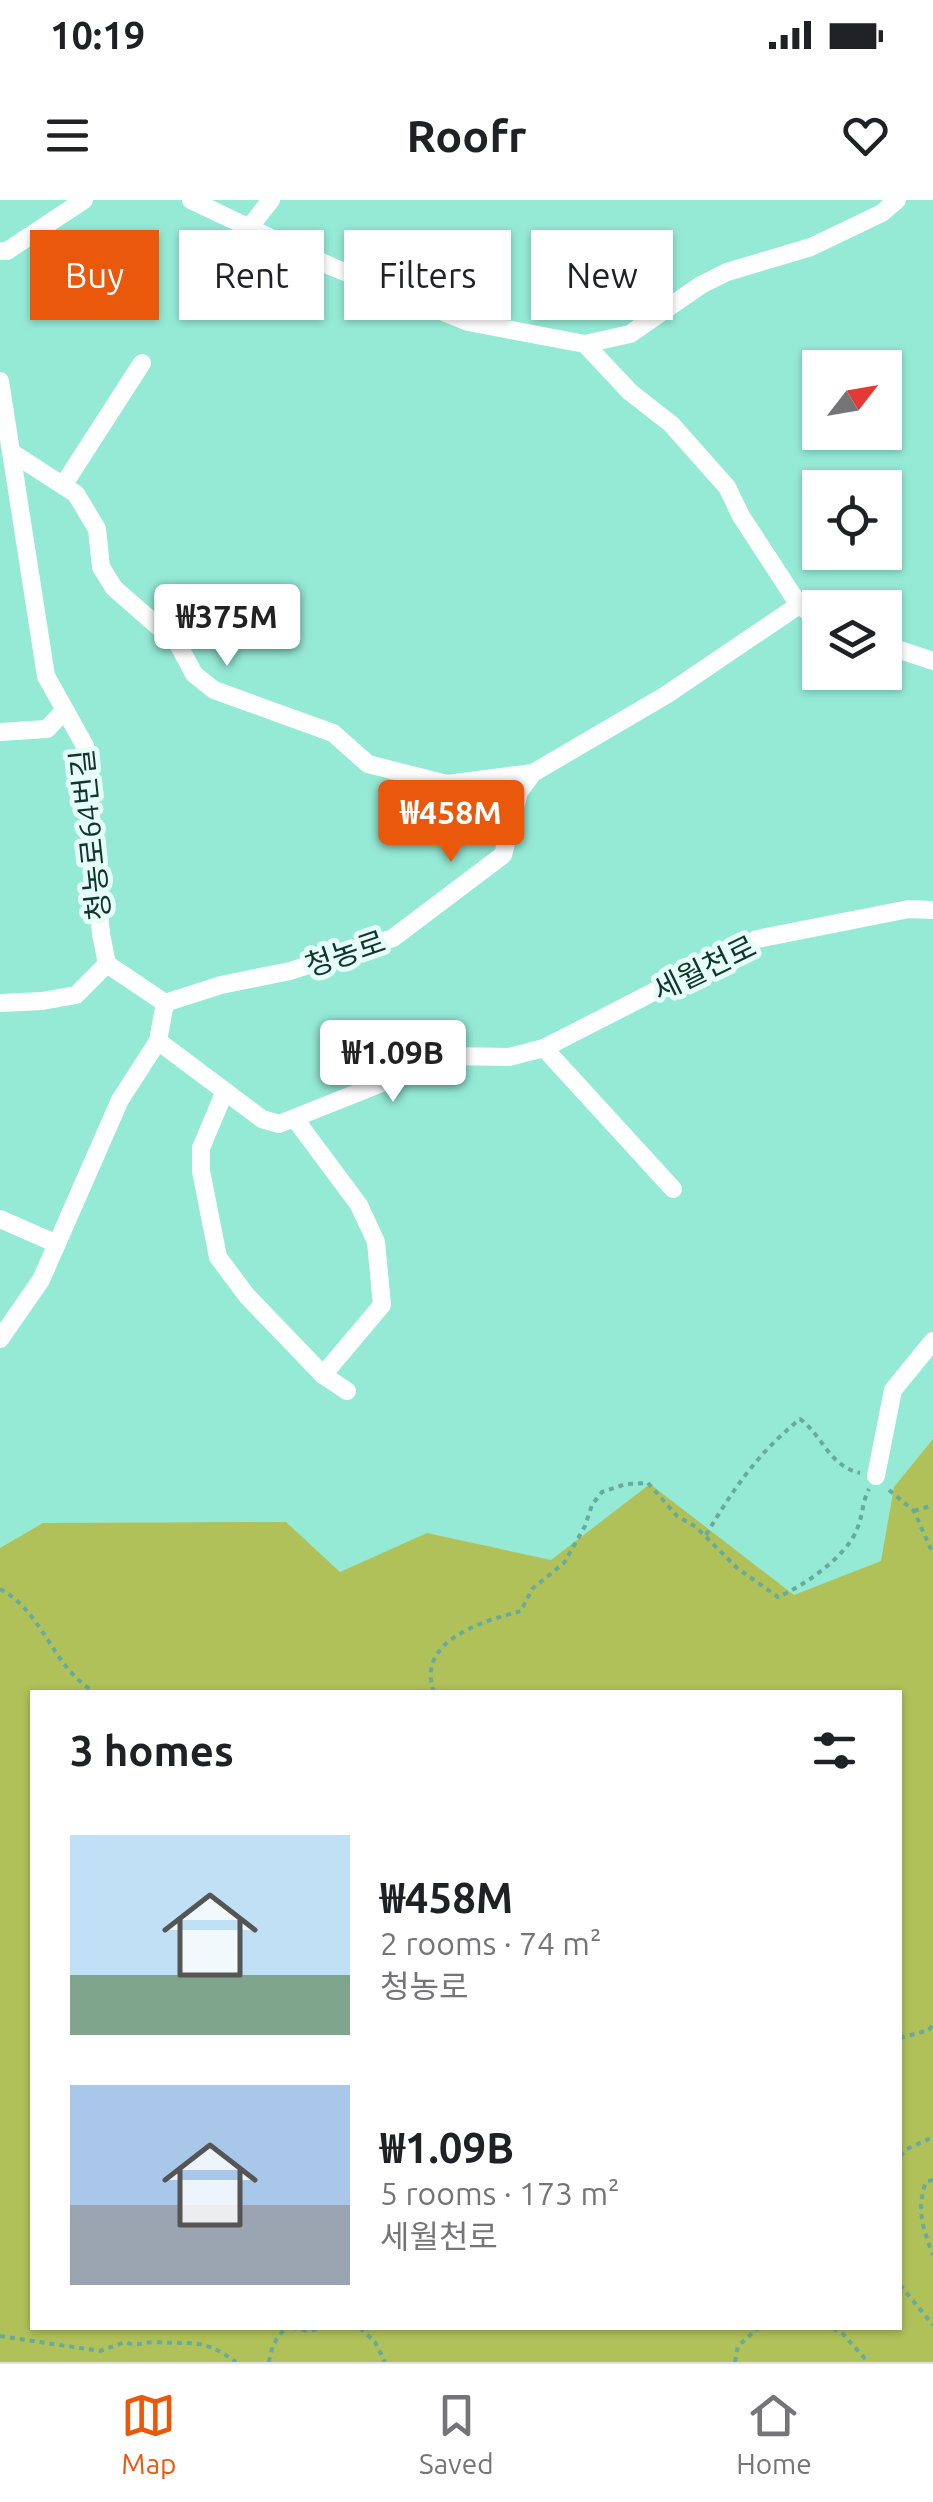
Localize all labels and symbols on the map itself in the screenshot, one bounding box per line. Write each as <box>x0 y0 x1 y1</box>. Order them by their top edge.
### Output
north arrow <box>802 350 902 450</box>
pin: ₩375M <box>157 584 297 669</box>
street label: 청농로64번길 <box>64 748 116 922</box>
pin: ₩458M <box>381 780 521 865</box>
street label: 청농로 <box>300 923 390 983</box>
street label: 세월천로 <box>647 929 761 1007</box>
pin: ₩1.09B <box>312 1020 474 1105</box>

